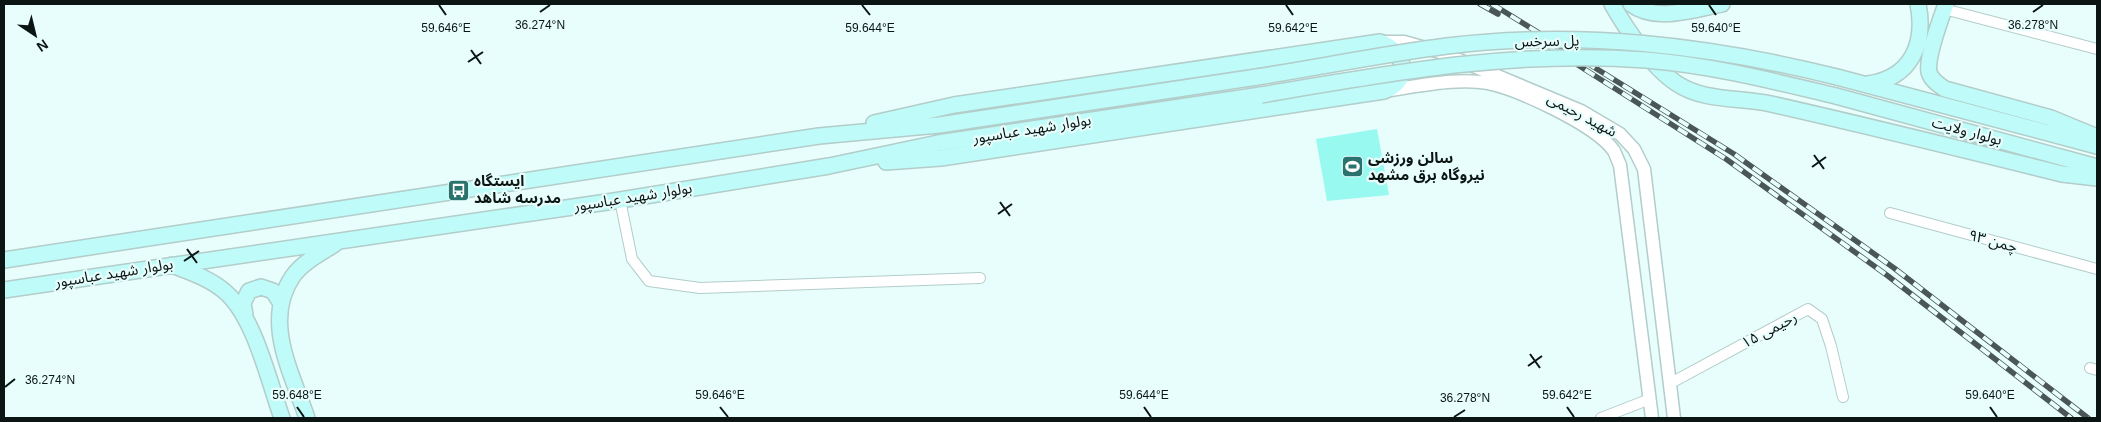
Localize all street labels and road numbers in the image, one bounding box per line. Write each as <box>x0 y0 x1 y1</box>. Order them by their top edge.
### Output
street label: پل سرخس <box>1515 31 1579 52</box>
street label: شهید رحیمی <box>1544 89 1620 141</box>
street label: بولوار شهید عباسپور <box>971 111 1093 148</box>
street label: بولوار ولایت <box>1930 113 2004 149</box>
street label: بولوار شهید عباسپور <box>572 179 694 216</box>
street label: چمن ۹۳ <box>1966 226 2020 257</box>
street label: بولوار شهید عباسپور <box>53 255 175 292</box>
street label: رحیمی ۱۵ <box>1738 308 1800 352</box>

